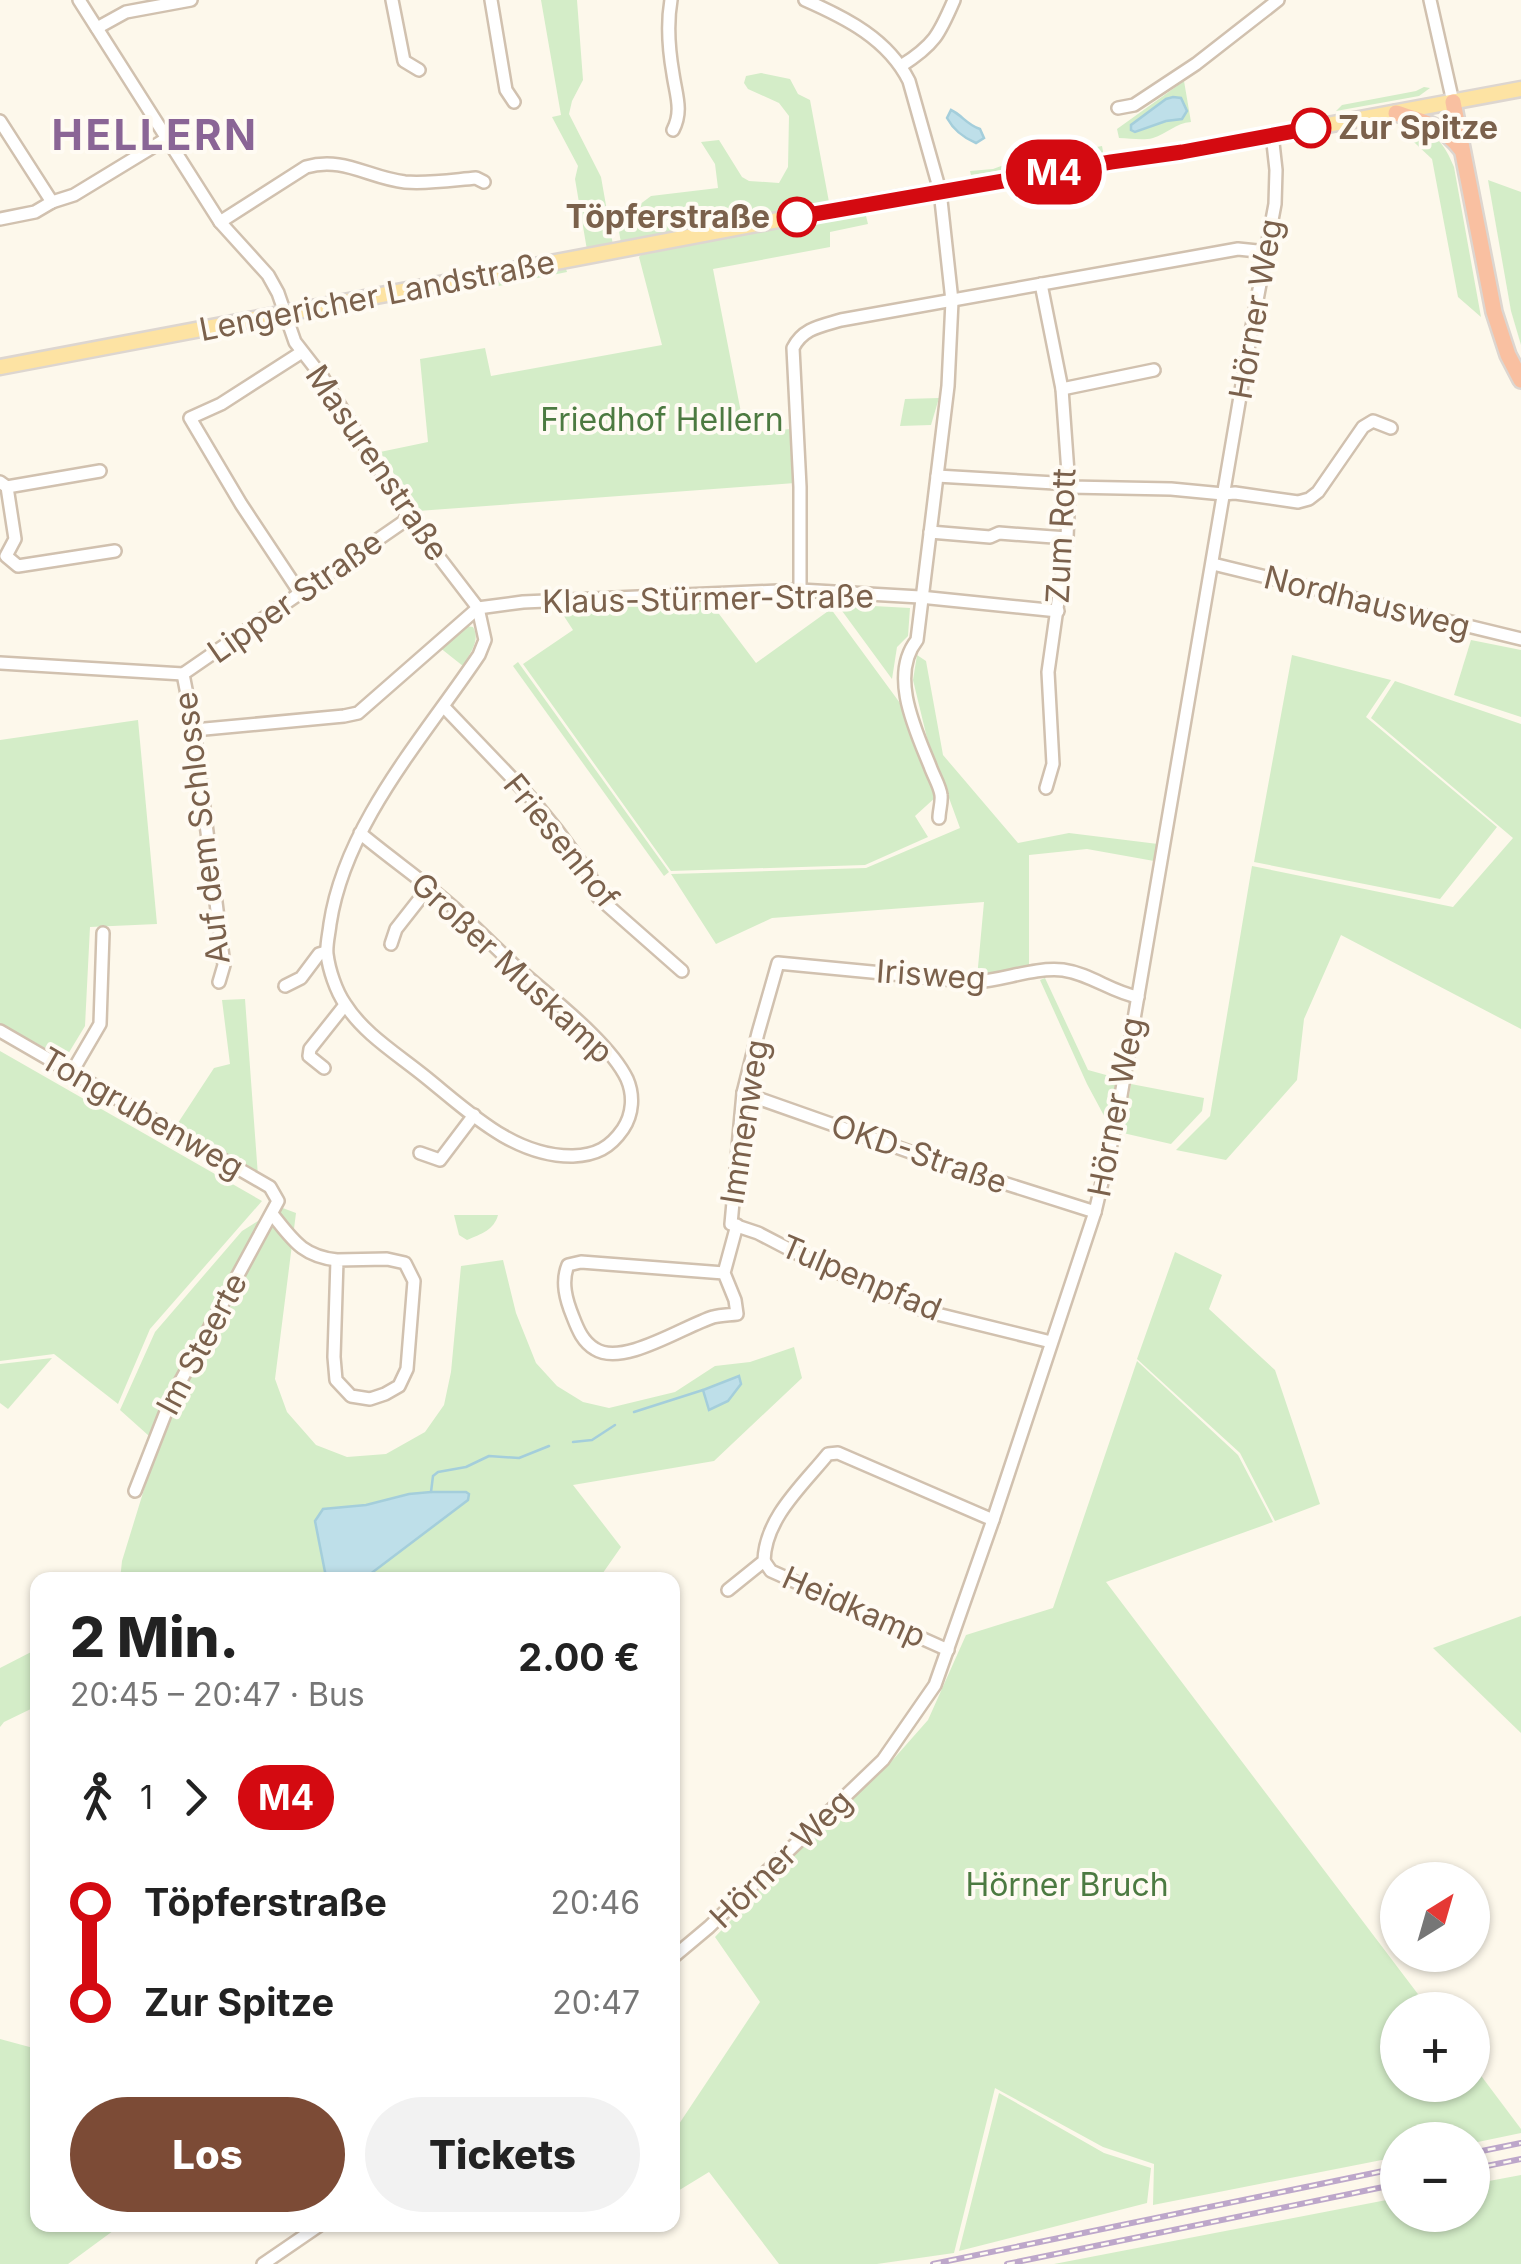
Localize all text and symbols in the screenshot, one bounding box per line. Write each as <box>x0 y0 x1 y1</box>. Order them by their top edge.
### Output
place label: Zur Spitze <box>1338 108 1498 147</box>
district label: HELLERN <box>52 109 259 160</box>
marker: Zur Spitze <box>1292 109 1330 147</box>
line badge: M4 <box>1009 140 1099 204</box>
text: M4 <box>1026 151 1082 193</box>
place label: Töpferstraße <box>565 197 770 236</box>
marker: Töpferstraße <box>778 198 816 236</box>
street label: Hörner Weg <box>1220 216 1291 402</box>
street label: Lengericher Landstraße <box>196 242 558 349</box>
street label: Masurenstraße <box>298 358 457 568</box>
park label: Friedhof Hellern <box>540 400 784 439</box>
street label: Zum Rott <box>1037 467 1084 605</box>
street label: Lipper Straße <box>200 522 390 671</box>
street label: Nordhausweg <box>1260 557 1474 646</box>
street label: Klaus-Stürmer-Straße <box>542 576 874 621</box>
street label: Auf dem Schlosse <box>165 690 238 967</box>
street label: Friesenhof <box>495 766 627 916</box>
street label: Großer Muskamp <box>403 864 621 1071</box>
street label: Irisweg <box>875 951 987 998</box>
street label: Hörner Weg <box>1079 1014 1152 1200</box>
street label: Immenweg <box>712 1037 777 1207</box>
street label: Tongrubenweg <box>34 1039 251 1186</box>
street label: OKD-Straße <box>826 1105 1012 1202</box>
street label: Tulpenpfad <box>775 1226 947 1329</box>
street label: Im Steerte <box>148 1266 255 1421</box>
street label: Heidkamp <box>776 1558 932 1655</box>
text: 2 Min. <box>70 1604 239 1670</box>
text: 2.00 € <box>518 1634 640 1680</box>
text: 20:45 – 20:47 · Bus <box>70 1675 365 1714</box>
icon: walk <box>70 1770 125 1825</box>
icon: forward <box>168 1770 223 1825</box>
text: M4 <box>258 1776 314 1818</box>
text: 1 <box>140 1778 153 1817</box>
street label: Hörner Weg <box>702 1781 860 1936</box>
north arrow <box>1380 1862 1490 1972</box>
map controls <box>1380 1862 1490 2232</box>
park label: Hörner Bruch <box>965 1865 1169 1904</box>
text: Töpferstraße <box>144 1879 387 1925</box>
text: 20:46 <box>551 1883 640 1922</box>
text: Zur Spitze <box>144 1979 334 2025</box>
text: 20:47 <box>552 1983 640 2022</box>
button: + <box>1380 1992 1490 2102</box>
button: Los <box>70 2097 345 2212</box>
button: Tickets <box>365 2097 640 2212</box>
button: − <box>1380 2122 1490 2232</box>

